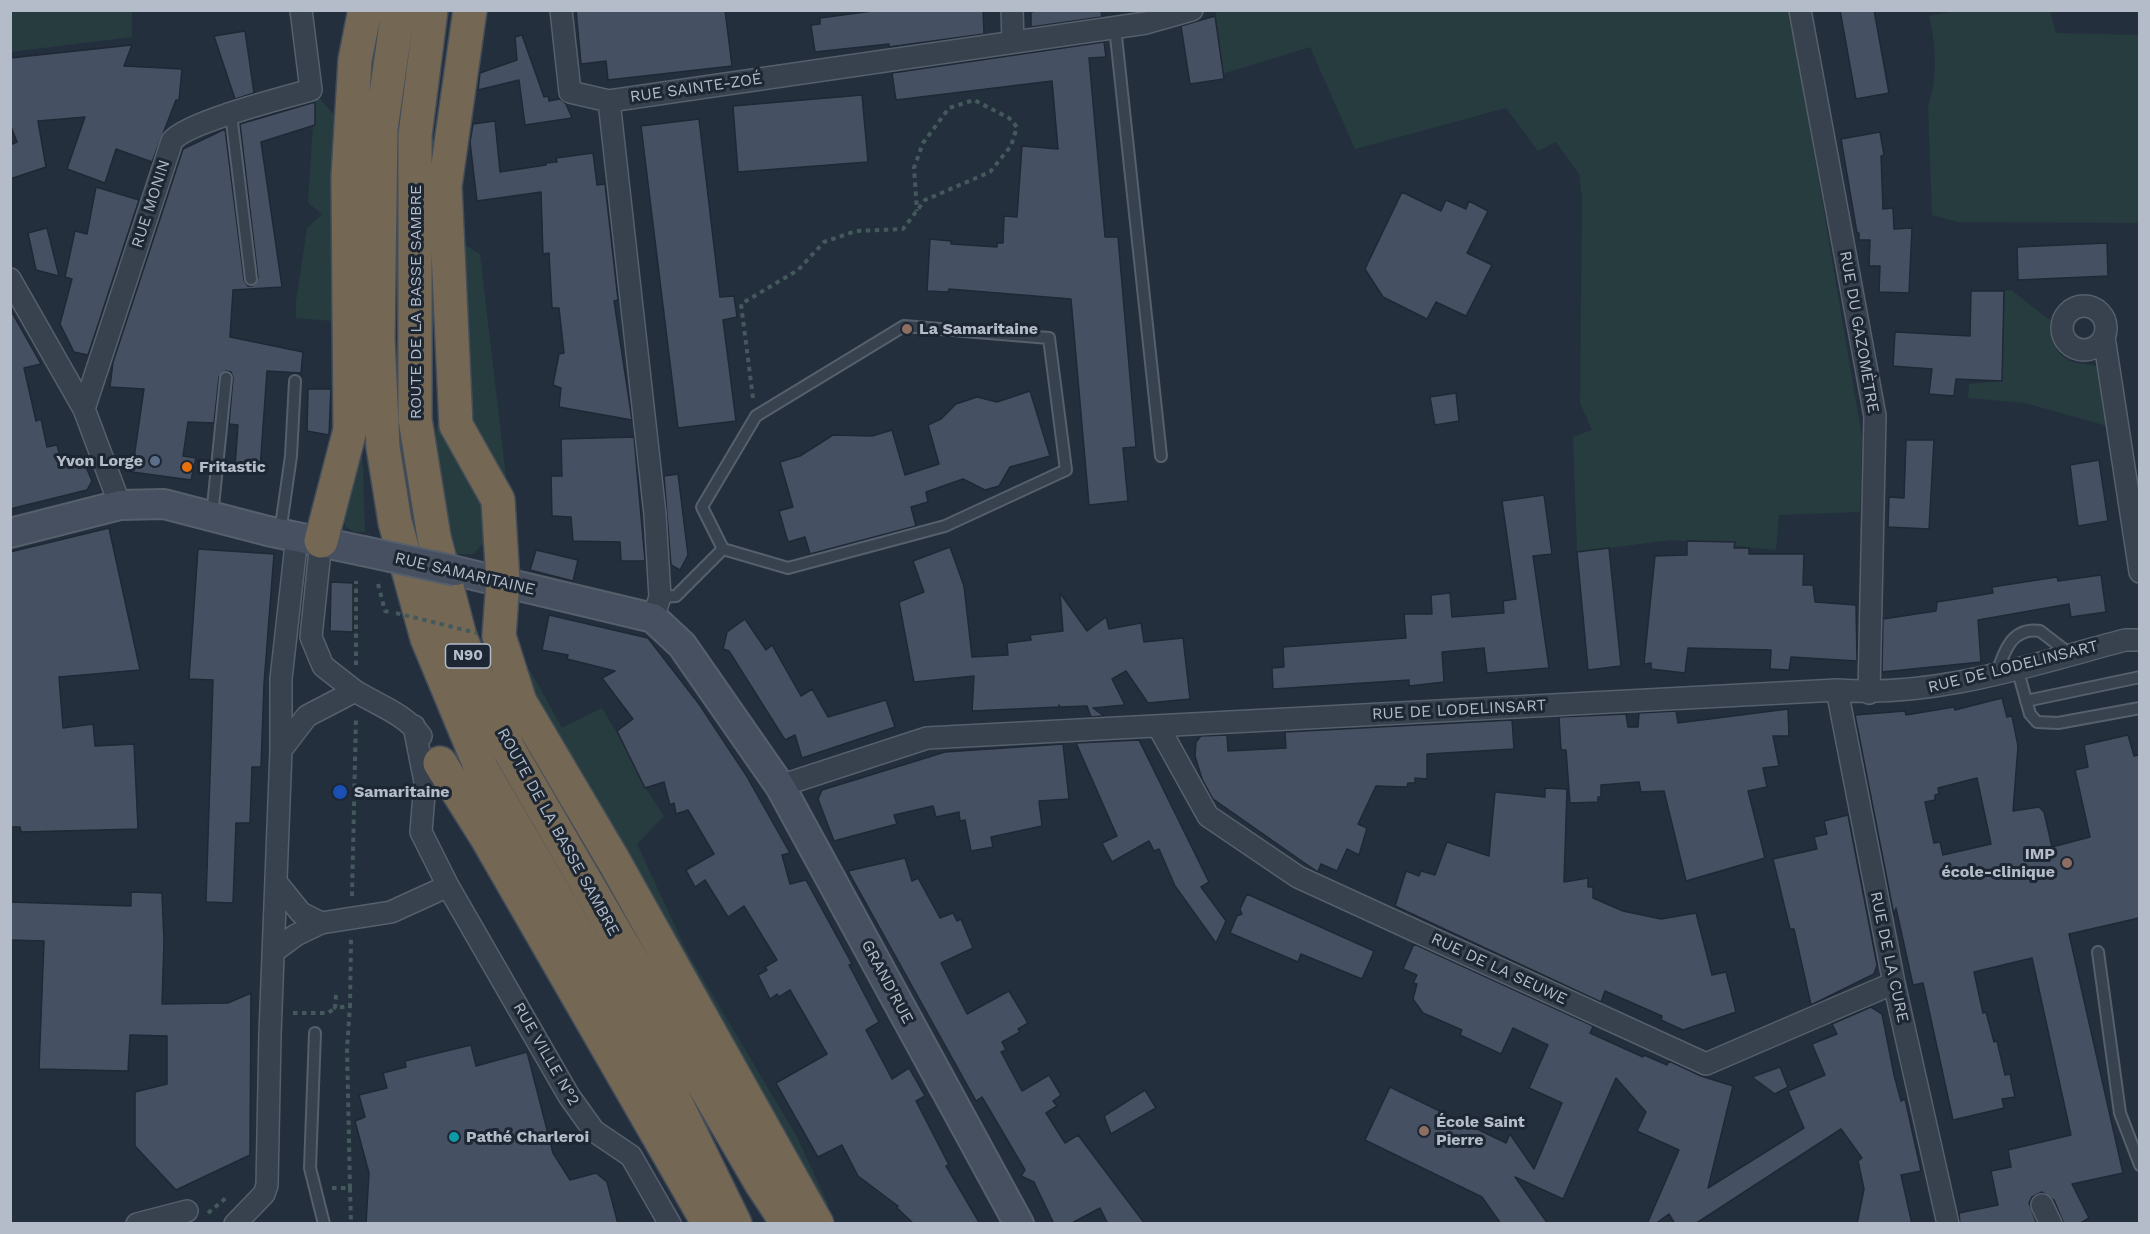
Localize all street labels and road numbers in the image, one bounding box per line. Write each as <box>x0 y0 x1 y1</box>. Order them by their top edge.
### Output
street label: RUE SAINTE-ZOÉ <box>629 69 763 107</box>
street label: RUE MONIN <box>128 158 174 250</box>
street label: ROUTE DE LA BASSE SAMBRE <box>406 185 426 419</box>
street label: RUE DU GAZOMÈTRE <box>1835 249 1883 415</box>
street label: RUE SAMARITAINE <box>393 549 537 599</box>
street label: RUE DE LODELINSART <box>1926 637 2100 697</box>
road number: N90 <box>446 644 490 668</box>
street label: RUE DE LODELINSART <box>1371 696 1547 724</box>
street label: ROUTE DE LA BASSE SAMBRE <box>493 725 623 939</box>
street label: RUE DE LA CURE <box>1866 890 1912 1024</box>
street label: RUE DE LA SEUWE <box>1428 929 1570 1009</box>
street label: GRAND'RUE <box>857 937 917 1027</box>
street label: RUE VILLE N°2 <box>509 999 583 1109</box>

